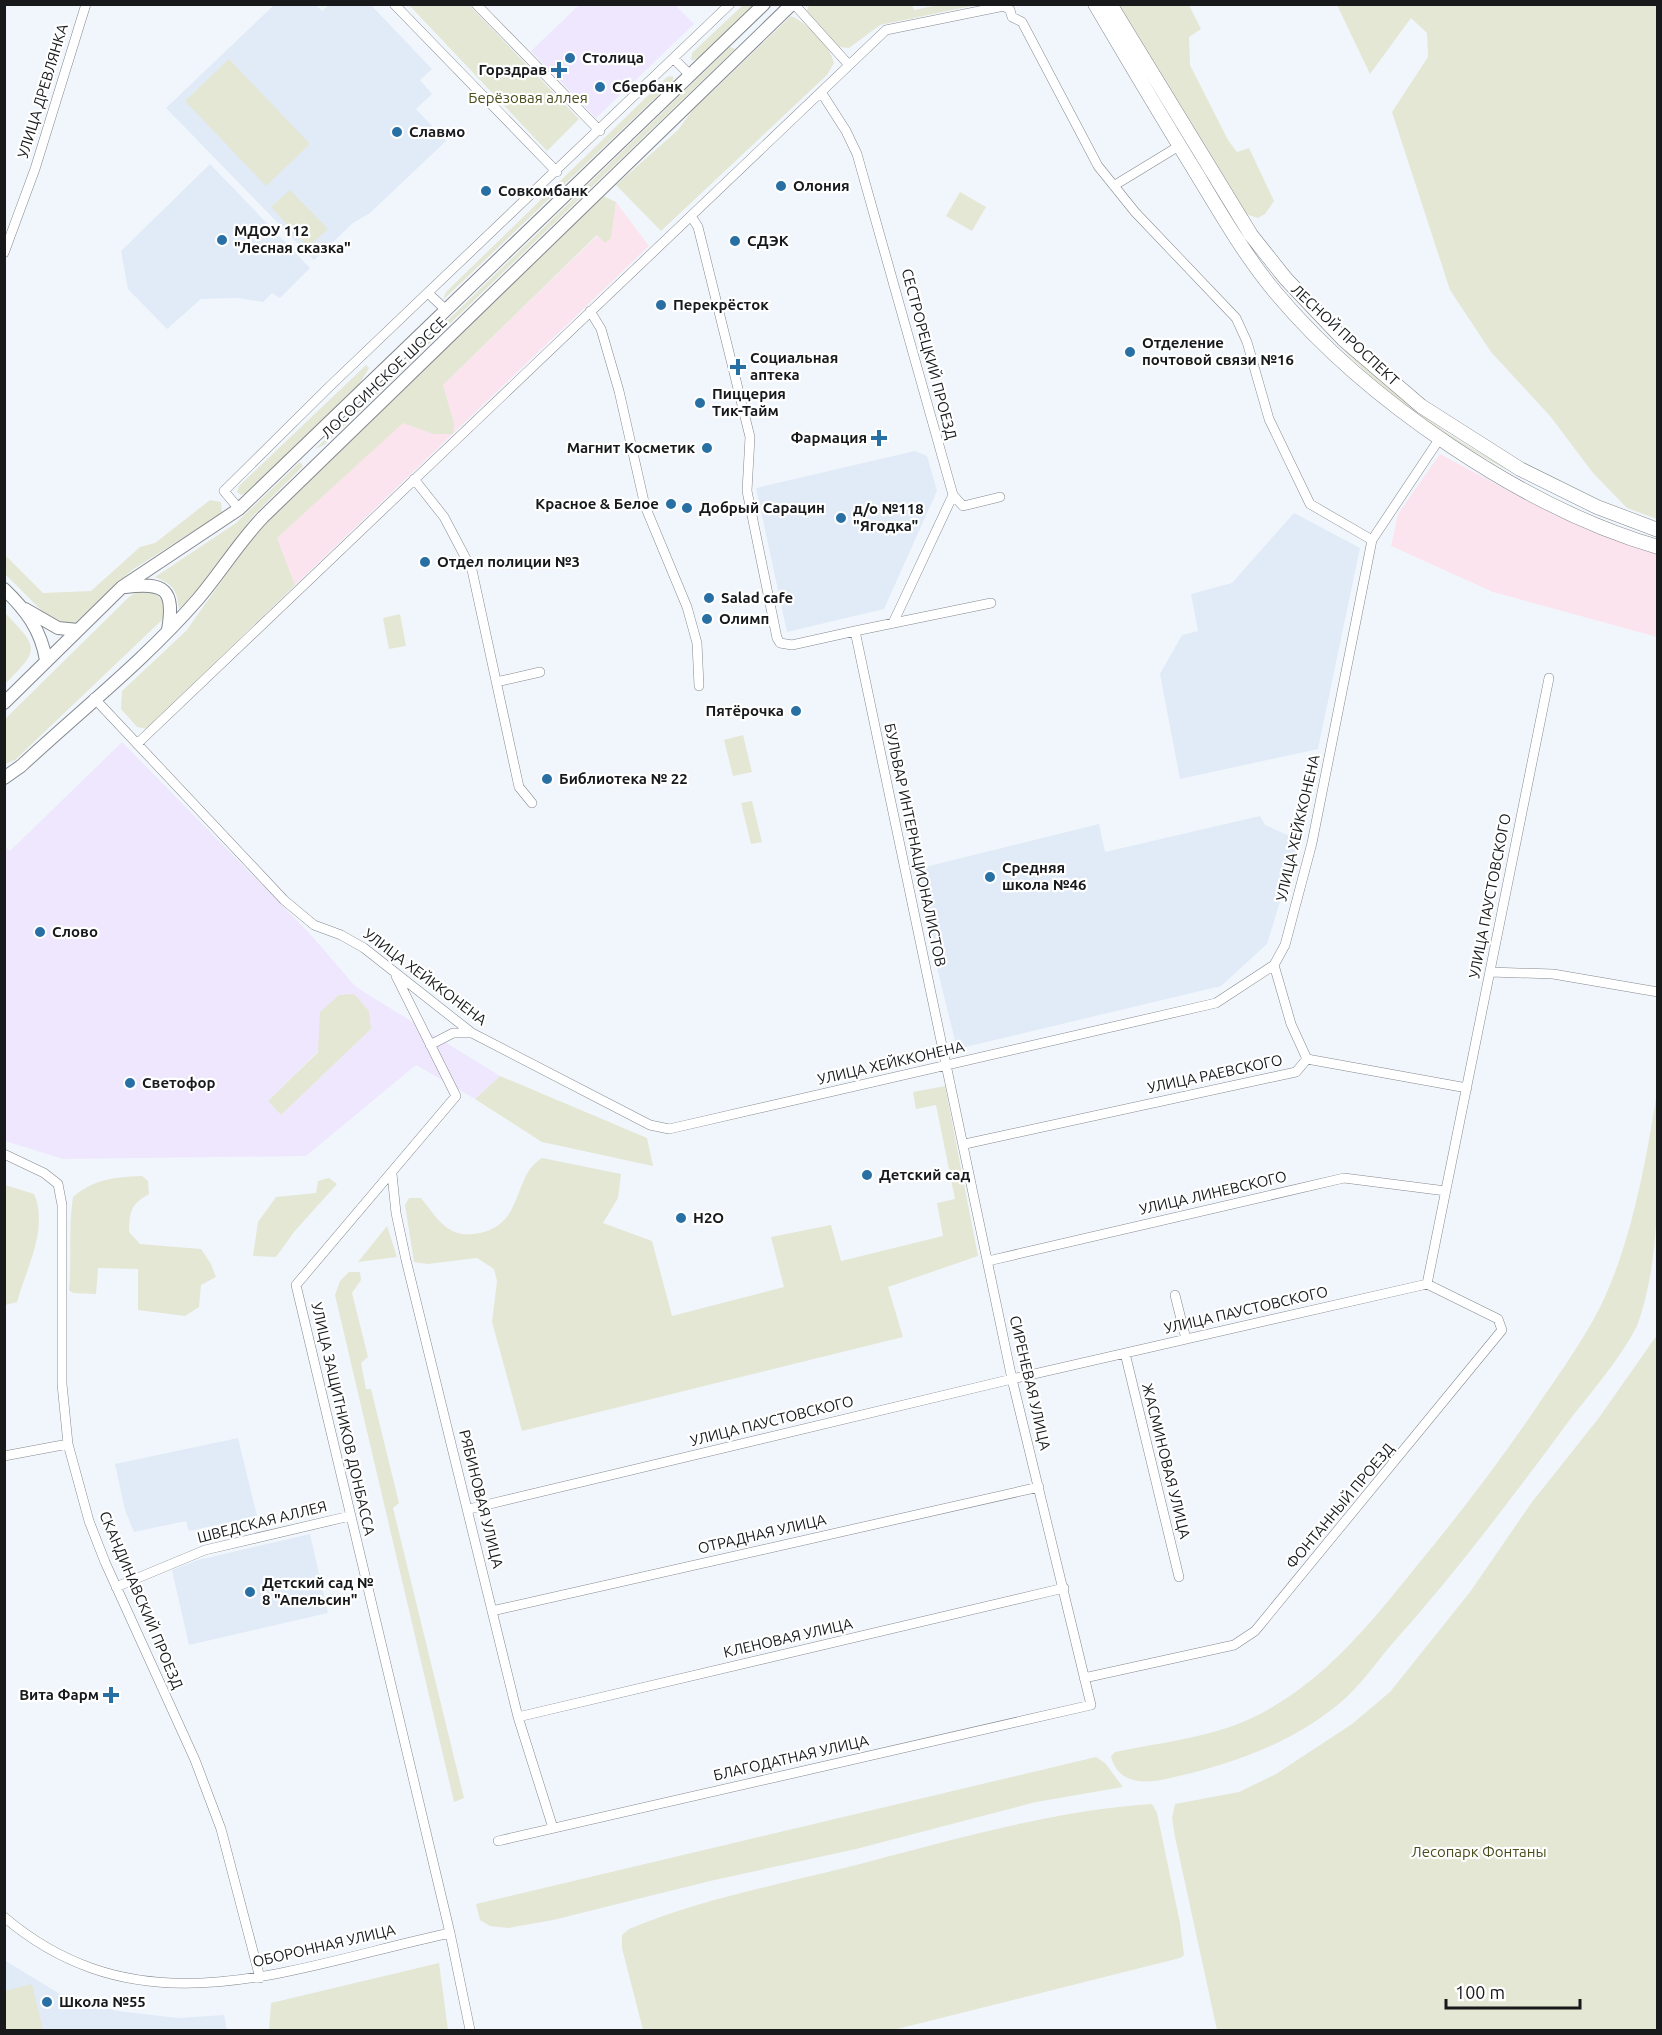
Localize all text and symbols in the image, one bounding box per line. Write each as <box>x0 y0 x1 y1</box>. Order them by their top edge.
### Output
street label: УЛИЦА ДРЕВЛЯНКА <box>14 21 71 160</box>
place label: Столица <box>582 49 644 66</box>
marker: Столица <box>563 51 577 65</box>
place label: Горздрав <box>479 61 547 78</box>
marker: Горздрав <box>552 63 566 77</box>
place label: Сбербанк <box>612 78 683 95</box>
marker: Сбербанк <box>593 80 607 94</box>
park label: Берёзовая аллея <box>468 89 588 106</box>
place label: Славмо <box>409 123 465 140</box>
marker: Славмо <box>390 125 404 139</box>
place label: Олония <box>793 177 850 194</box>
marker: Олония <box>774 179 788 193</box>
place label: Совкомбанк <box>498 182 589 199</box>
marker: Совкомбанк <box>479 184 493 198</box>
place label: МДОУ 112 "Лесная сказка" <box>234 222 351 256</box>
place label: СДЭК <box>747 232 789 249</box>
marker: МДОУ 112 "Лесная сказка" <box>215 233 229 247</box>
marker: СДЭК <box>728 234 742 248</box>
street label: СЕСТРОРЕЦКИЙ ПРОЕЗД <box>899 267 960 441</box>
street label: ЛЕСНОЙ ПРОСПЕКТ <box>1288 280 1403 389</box>
place label: Перекрёсток <box>673 296 769 313</box>
marker: Перекрёсток <box>654 298 668 312</box>
street label: ЛОСОСИНСКОЕ ШОССЕ <box>318 313 450 442</box>
place label: Отделение почтовой связи №16 <box>1142 334 1294 368</box>
marker: Отделение почтовой связи №16 <box>1123 345 1137 359</box>
place label: Социальная аптека <box>750 349 838 383</box>
marker: Социальная аптека <box>731 360 745 374</box>
place label: Пиццерия Тик-Тайм <box>712 385 786 419</box>
marker: Пиццерия Тик-Тайм <box>693 396 707 410</box>
place label: Фармация <box>790 429 867 446</box>
marker: Фармация <box>872 431 886 445</box>
place label: Магнит Косметик <box>567 439 695 456</box>
marker: Магнит Косметик <box>700 441 714 455</box>
place label: Красное & Белое <box>535 495 659 512</box>
marker: Красное & Белое <box>664 497 678 511</box>
place label: Добрый Сарацин <box>699 499 825 516</box>
place label: д/о №118 "Ягодка" <box>853 500 924 534</box>
marker: Добрый Сарацин <box>680 501 694 515</box>
marker: д/о №118 "Ягодка" <box>834 511 848 525</box>
place label: Отдел полиции №3 <box>437 553 580 570</box>
marker: Отдел полиции №3 <box>418 555 432 569</box>
place label: Salad cafe <box>721 589 793 606</box>
marker: Salad cafe <box>702 591 716 605</box>
place label: Олимп <box>719 610 769 627</box>
marker: Олимп <box>700 612 714 626</box>
place label: Пятёрочка <box>705 702 784 719</box>
marker: Пятёрочка <box>789 704 803 718</box>
street label: БУЛЬВАР ИНТЕРНАЦИОНАЛИСТОВ <box>881 722 950 968</box>
street label: УЛИЦА ХЕЙККОНЕНА <box>1272 753 1323 903</box>
place label: Библиотека № 22 <box>559 770 688 787</box>
marker: Библиотека № 22 <box>540 772 554 786</box>
street label: УЛИЦА ПАУСТОВСКОГО <box>1465 812 1514 980</box>
place label: Средняя школа №46 <box>1002 859 1086 893</box>
marker: Средняя школа №46 <box>983 870 997 884</box>
place label: Слово <box>52 923 98 940</box>
marker: Слово <box>33 925 47 939</box>
street label: УЛИЦА ХЕЙККОНЕНА <box>360 925 490 1029</box>
street label: УЛИЦА ХЕЙККОНЕНА <box>816 1037 966 1088</box>
street label: УЛИЦА РАЕВСКОГО <box>1146 1051 1284 1096</box>
place label: Светофор <box>142 1074 215 1091</box>
marker: Светофор <box>123 1076 137 1090</box>
place label: Детский сад <box>879 1166 970 1183</box>
street label: УЛИЦА ЛИНЕВСКОГО <box>1137 1167 1288 1218</box>
marker: Детский сад <box>860 1168 874 1182</box>
place label: H2O <box>693 1209 724 1226</box>
marker: H2O <box>674 1211 688 1225</box>
street label: УЛИЦА ПАУСТОВСКОГО <box>1162 1282 1329 1337</box>
street label: УЛИЦА ЗАЩИТНИКОВ ДОНБАССА <box>308 1301 379 1538</box>
street label: СИРЕНЕВАЯ УЛИЦА <box>1007 1314 1054 1452</box>
street label: ЖАСМИНОВАЯ УЛИЦА <box>1139 1381 1194 1541</box>
street label: УЛИЦА ПАУСТОВСКОГО <box>688 1392 855 1449</box>
street label: РЯБИНОВАЯ УЛИЦА <box>456 1428 507 1570</box>
street label: ФОНТАННЫЙ ПРОЕЗД <box>1282 1440 1397 1572</box>
street label: ШВЕДСКАЯ АЛЛЕЯ <box>195 1497 328 1546</box>
street label: СКАНДИНАВСКИЙ ПРОЕЗД <box>96 1508 187 1691</box>
street label: ОТРАДНАЯ УЛИЦА <box>696 1510 828 1557</box>
place label: Детский сад № 8 "Апельсин" <box>262 1574 374 1608</box>
marker: Детский сад № 8 "Апельсин" <box>243 1585 257 1599</box>
street label: КЛЕНОВАЯ УЛИЦА <box>722 1614 854 1661</box>
place label: Вита Фарм <box>19 1686 99 1703</box>
marker: Вита Фарм <box>104 1688 118 1702</box>
street label: БЛАГОДАТНАЯ УЛИЦА <box>712 1731 870 1784</box>
park label: Лесопарк Фонтаны <box>1411 1843 1547 1860</box>
street label: ОБОРОННАЯ УЛИЦА <box>251 1921 397 1970</box>
scale bar <box>1446 1972 1580 2010</box>
text: 100 m <box>1455 1982 1505 2002</box>
place label: Школа №55 <box>59 1993 146 2010</box>
marker: Школа №55 <box>40 1995 54 2009</box>

